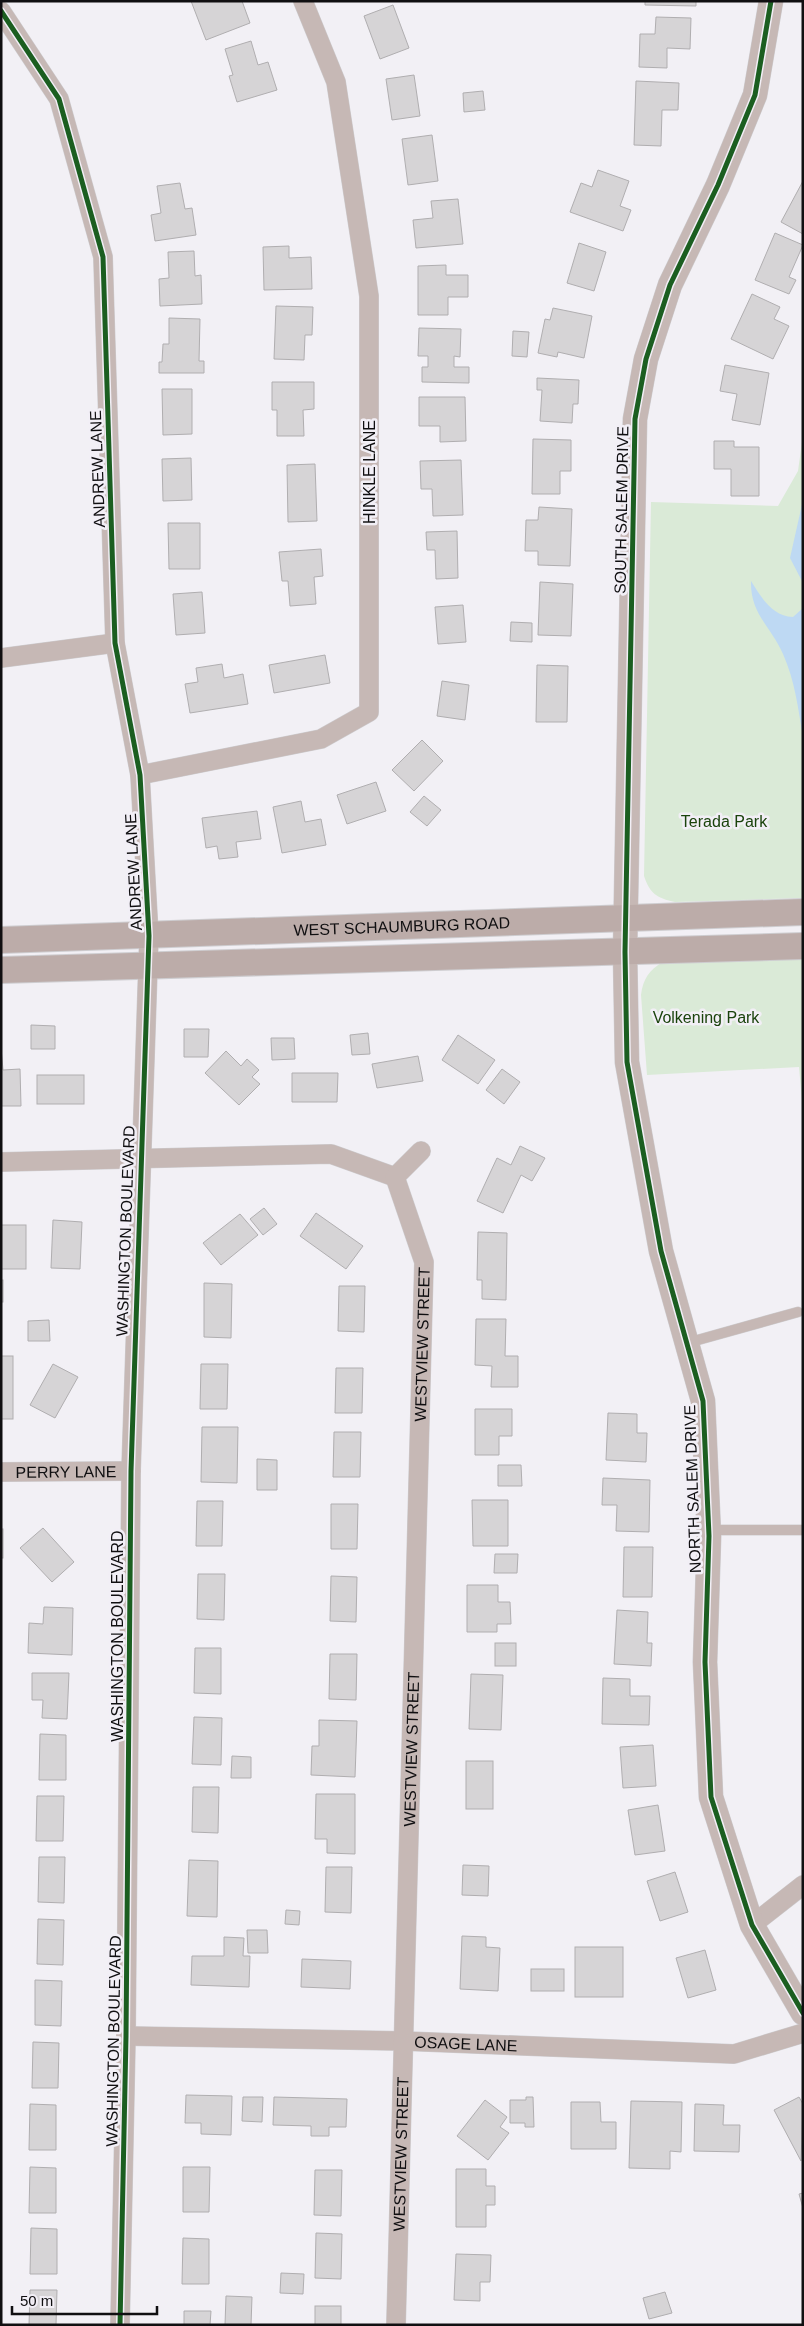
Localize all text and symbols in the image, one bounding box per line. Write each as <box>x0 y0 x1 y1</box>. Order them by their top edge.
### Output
street label: ANDREW LANE <box>87 410 108 528</box>
street label: HINKLE LANE <box>361 420 378 524</box>
street label: SOUTH SALEM DRIVE <box>612 426 631 594</box>
street label: ANDREW LANE <box>122 813 145 931</box>
park label: Terada Park <box>681 813 768 830</box>
street label: WEST SCHAUMBURG ROAD <box>293 914 510 939</box>
park label: Volkening Park <box>653 1009 760 1026</box>
street label: WASHINGTON BOULEVARD <box>113 1125 138 1337</box>
street label: WESTVIEW STREET <box>412 1267 433 1422</box>
street label: NORTH SALEM DRIVE <box>681 1404 704 1574</box>
street label: PERRY LANE <box>16 1463 116 1481</box>
street label: WASHINGTON BOULEVARD <box>109 1530 126 1742</box>
street label: WESTVIEW STREET <box>401 1671 422 1827</box>
street label: WASHINGTON BOULEVARD <box>103 1935 124 2147</box>
street label: OSAGE LANE <box>414 2033 518 2054</box>
street label: WESTVIEW STREET <box>390 2076 412 2232</box>
scale bar <box>12 2284 158 2316</box>
text: 50 m <box>20 2292 53 2309</box>

